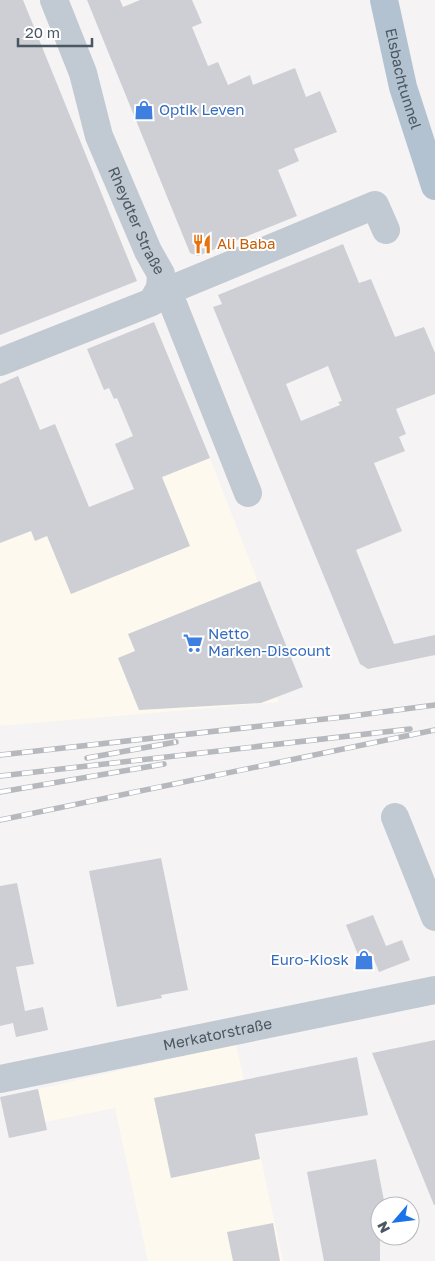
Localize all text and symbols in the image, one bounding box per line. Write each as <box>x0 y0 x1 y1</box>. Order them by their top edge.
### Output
scale bar <box>18 15 91 47</box>
text: 20 m <box>25 23 60 41</box>
street label: Elsbachtunnel <box>382 26 426 131</box>
shop icon: Optik Leven <box>133 99 155 121</box>
place label: Optik Leven <box>159 100 244 118</box>
street label: Rheydter Straße <box>105 164 169 278</box>
restaurant icon: Ali Baba <box>191 233 213 255</box>
place label: Ali Baba <box>217 234 276 252</box>
place label: Netto Marken-Discount <box>208 624 331 659</box>
supermarket icon: Netto Marken-Discount <box>182 632 204 654</box>
shop icon: Euro-Kiosk <box>353 949 375 971</box>
place label: Euro-Kiosk <box>271 950 350 968</box>
street label: Merkatorstraße <box>161 1014 274 1053</box>
north arrow <box>370 1196 420 1246</box>
text: N <box>373 1219 393 1236</box>

